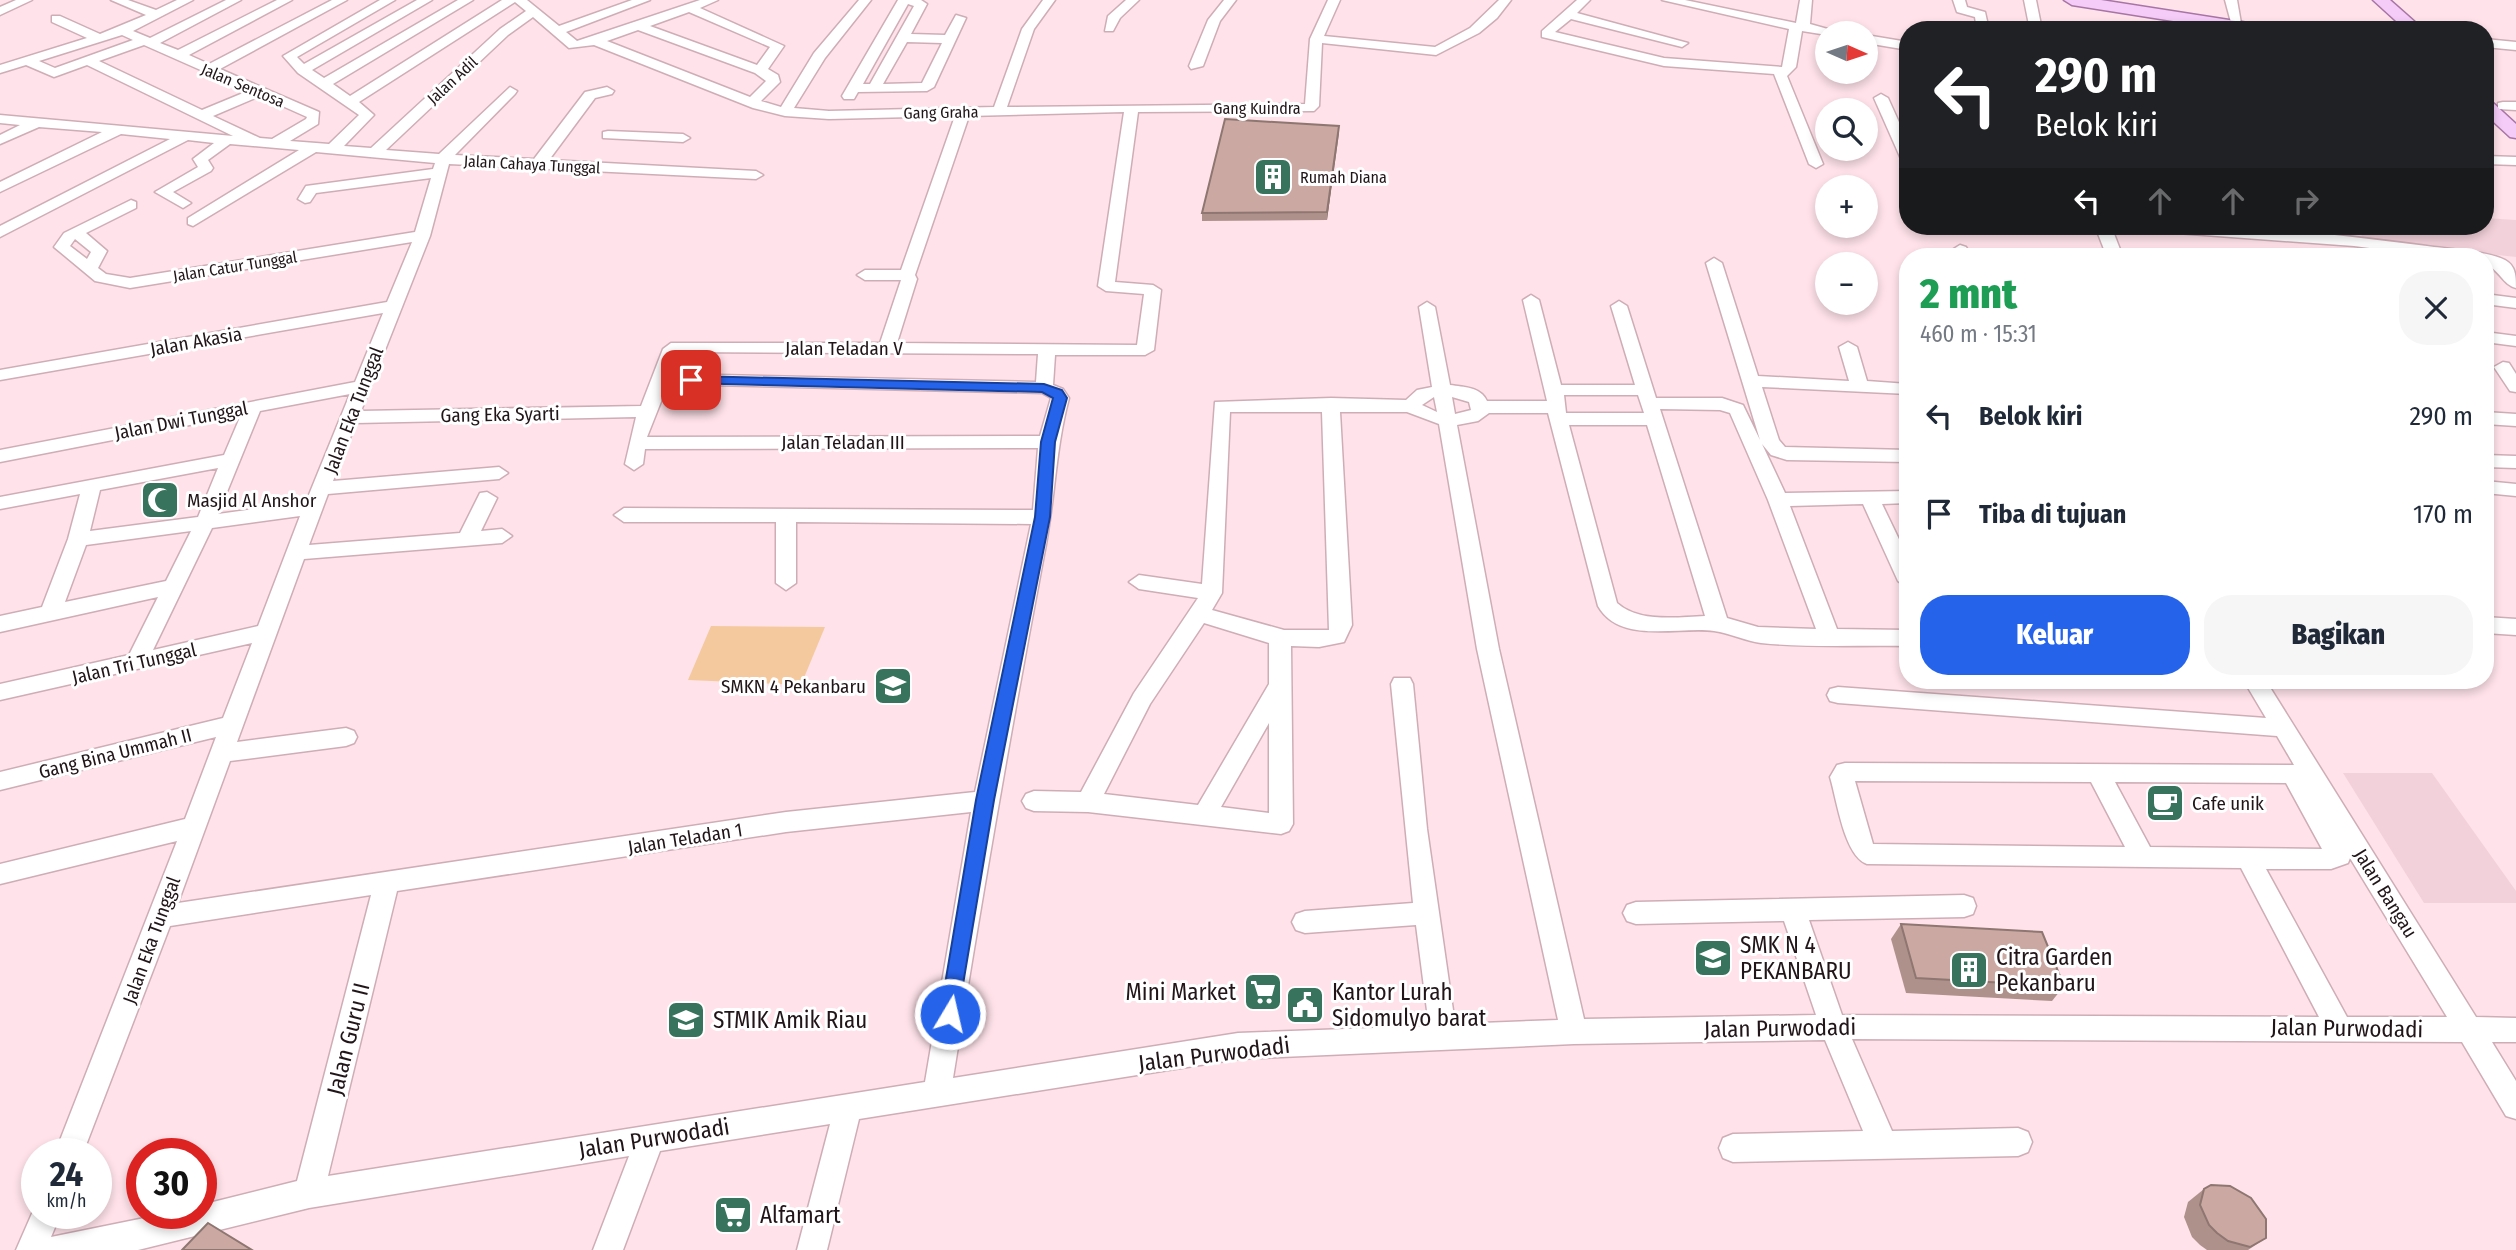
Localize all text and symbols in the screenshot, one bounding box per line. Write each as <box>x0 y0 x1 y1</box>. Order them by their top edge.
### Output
north arrow <box>1815 21 1878 84</box>
map controls <box>1815 21 1878 315</box>
text: 290 m <box>2035 46 2157 105</box>
icon: left <box>1920 49 2011 140</box>
street label: Jalan Adil <box>423 52 481 108</box>
street label: Jalan Sentosa <box>198 59 287 112</box>
button: search <box>1815 98 1878 161</box>
street label: Gang Kuindra <box>1213 99 1301 118</box>
street label: Gang Graha <box>903 102 979 123</box>
text: Belok kiri <box>2035 106 2158 144</box>
street label: Jalan Cahaya Tunggal <box>463 151 601 178</box>
building icon: Rumah Diana <box>1252 156 1294 198</box>
place label: Rumah Diana <box>1300 168 1387 187</box>
button: + <box>1815 175 1878 238</box>
icon: left <box>2068 182 2106 220</box>
icon: ahead <box>2141 182 2179 220</box>
icon: ahead <box>2214 182 2252 220</box>
icon: right <box>2287 182 2325 220</box>
street label: Jalan Catur Tunggal <box>172 247 298 286</box>
button: − <box>1815 252 1878 315</box>
text: 2 mnt <box>1920 269 2017 319</box>
button: close <box>2399 271 2473 345</box>
text: 460 m · 15:31 <box>1920 320 2037 348</box>
street label: Jalan Akasia <box>148 322 244 361</box>
street label: Jalan Teladan V <box>785 337 903 360</box>
street label: Jalan Eka Tunggal <box>319 344 388 477</box>
pin <box>661 350 721 410</box>
icon: arrive <box>672 361 710 399</box>
street label: Jalan Dwi Tunggal <box>112 396 250 445</box>
icon: left <box>1920 397 1958 435</box>
text: Belok kiri <box>1979 401 2082 432</box>
text: 290 m <box>2409 401 2473 432</box>
street label: Gang Eka Syarti <box>440 402 560 427</box>
street label: Jalan Teladan III <box>781 431 905 454</box>
mosque icon: Masjid Al Anshor <box>139 479 181 521</box>
place label: Masjid Al Anshor <box>187 489 317 512</box>
icon: arrive <box>1920 495 1958 533</box>
text: Tiba di tujuan <box>1979 499 2126 530</box>
text: 170 m <box>2413 499 2473 530</box>
button: Keluar <box>1920 595 2190 675</box>
button: Bagikan <box>2204 595 2473 675</box>
street label: Jalan Tri Tunggal <box>70 638 198 689</box>
school or university icon: SMKN 4 Pekanbaru <box>872 665 914 707</box>
place label: SMKN 4 Pekanbaru <box>721 675 866 698</box>
street label: Gang Bina Ummah II <box>36 723 194 784</box>
cafe icon: Cafe unik <box>2144 782 2186 824</box>
place label: Cafe unik <box>2192 792 2264 815</box>
street label: Jalan Teladan 1 <box>626 818 744 859</box>
street label: Jalan Bangau <box>2349 845 2422 942</box>
street label: Jalan Eka Tunggal <box>118 873 185 1007</box>
place label: SMK N 4 PEKANBARU <box>1740 931 1852 985</box>
school or university icon: SMK N 4 PEKANBARU <box>1692 937 1734 979</box>
place label: Citra Garden Pekanbaru <box>1996 943 2113 997</box>
building icon: Citra Garden Pekanbaru <box>1948 949 1990 991</box>
supermarket icon: Mini Market <box>1242 971 1284 1013</box>
position arrow <box>913 977 987 1051</box>
place label: Mini Market <box>1125 978 1236 1006</box>
place label: Kantor Lurah Sidomulyo barat <box>1332 978 1487 1032</box>
street label: Jalan Guru II <box>321 980 375 1098</box>
public building icon: Kantor Lurah Sidomulyo barat <box>1284 984 1326 1026</box>
school or university icon: STMIK Amik Riau <box>665 999 707 1041</box>
place label: STMIK Amik Riau <box>713 1006 867 1034</box>
street label: Jalan Purwodadi <box>1704 1013 1856 1043</box>
street label: Jalan Purwodadi <box>2271 1013 2423 1043</box>
street label: Jalan Purwodadi <box>1137 1031 1291 1077</box>
street label: Jalan Purwodadi <box>576 1112 732 1164</box>
speed limit sign: 30 <box>126 1138 217 1229</box>
text: 24 <box>50 1153 83 1195</box>
text: km/h <box>46 1190 87 1212</box>
supermarket icon: Alfamart <box>712 1194 754 1236</box>
place label: Alfamart <box>760 1201 841 1229</box>

